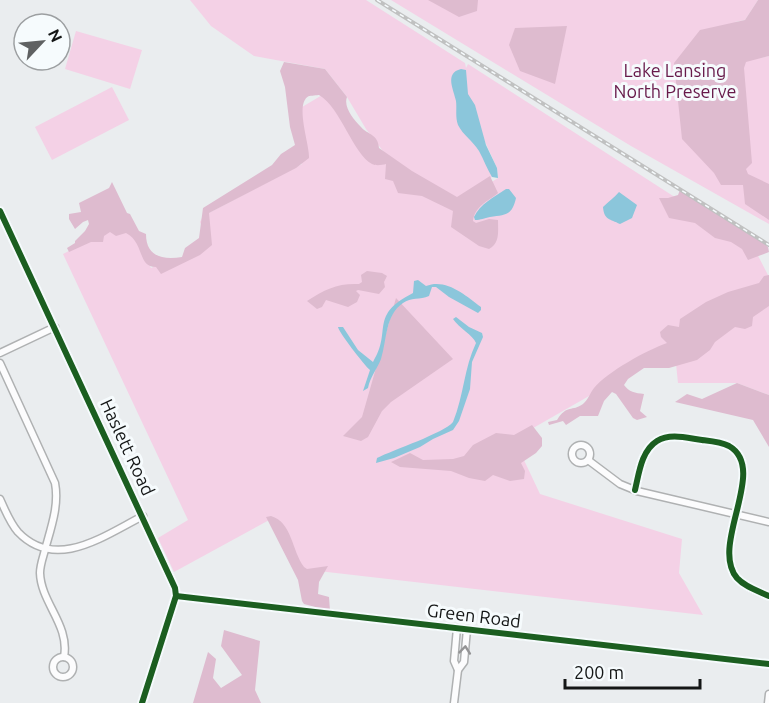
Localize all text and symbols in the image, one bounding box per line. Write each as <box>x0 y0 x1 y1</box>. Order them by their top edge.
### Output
north arrow <box>12 12 72 72</box>
text: N <box>45 26 66 45</box>
park label: Lake Lansing North Preserve <box>614 60 736 101</box>
street label: Haslett Road <box>97 396 159 498</box>
street label: Green Road <box>426 599 522 631</box>
one-way arrow <box>458 646 471 655</box>
scale bar <box>565 652 700 690</box>
text: 200 m <box>574 662 624 682</box>

